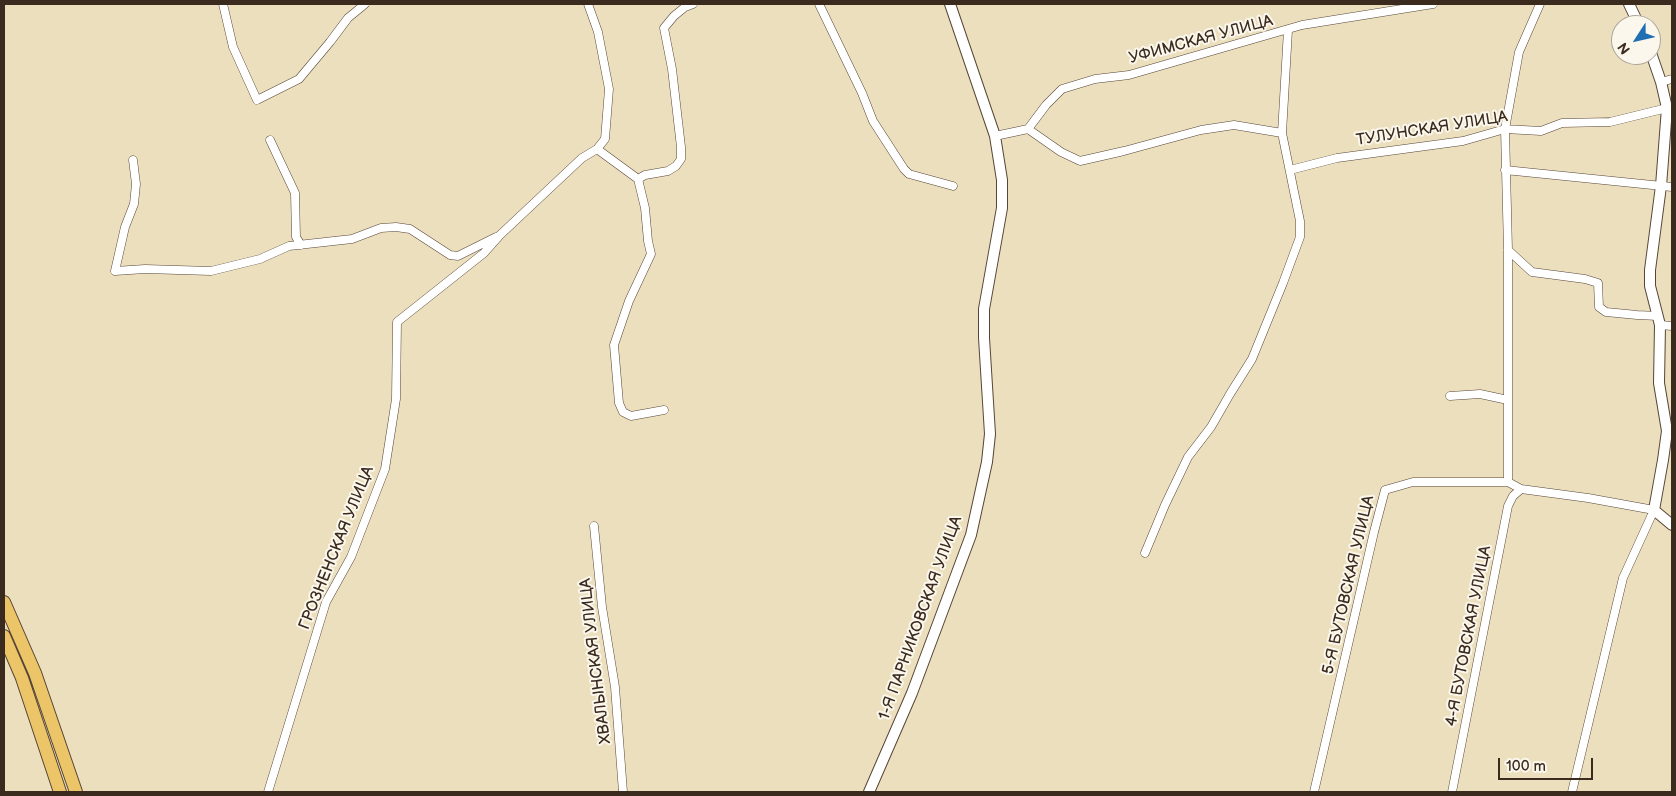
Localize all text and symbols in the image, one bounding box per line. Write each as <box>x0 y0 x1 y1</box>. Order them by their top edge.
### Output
street label: УФИМСКАЯ УЛИЦА <box>1127 12 1275 68</box>
north arrow <box>1611 15 1661 65</box>
text: N <box>1614 39 1634 58</box>
street label: ТУЛУНСКАЯ УЛИЦА <box>1355 108 1509 150</box>
street label: ГРОЗНЕНСКАЯ УЛИЦА <box>295 463 379 633</box>
street label: 5-Я БУТОВСКАЯ УЛИЦА <box>1319 494 1379 676</box>
street label: 1-Я ПАРНИКОВСКАЯ УЛИЦА <box>875 513 967 723</box>
street label: 4-Я БУТОВСКАЯ УЛИЦА <box>1442 544 1496 728</box>
street label: ХВАЛЫНСКАЯ УЛИЦА <box>576 577 616 745</box>
scale bar <box>1501 748 1596 780</box>
text: 100 m <box>1506 757 1546 776</box>

